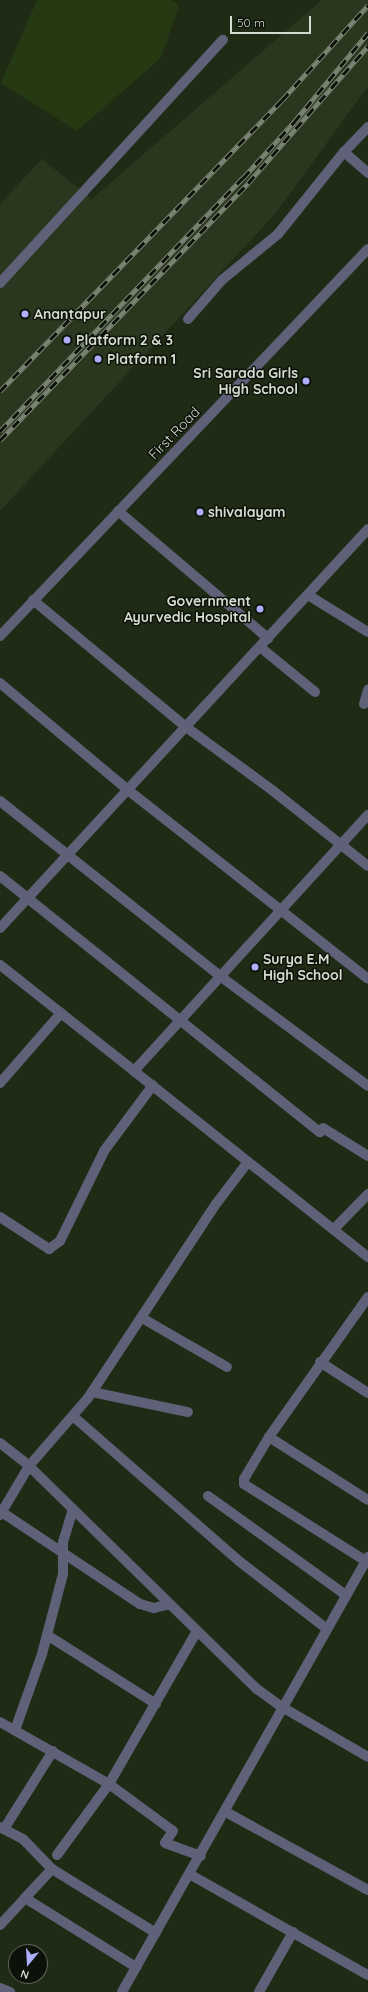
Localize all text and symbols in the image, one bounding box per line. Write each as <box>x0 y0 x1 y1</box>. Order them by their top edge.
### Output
scale bar <box>232 8 313 34</box>
text: 50 m <box>237 15 265 30</box>
place label: Anantapur <box>34 306 106 322</box>
marker: Anantapur <box>19 308 31 320</box>
place label: Platform 2 & 3 <box>76 332 173 348</box>
marker: Platform 2 & 3 <box>61 334 73 346</box>
place label: Platform 1 <box>107 351 176 367</box>
marker: Platform 1 <box>92 353 104 365</box>
place label: Sri Sarada Girls High School <box>193 365 298 398</box>
marker: Sri Sarada Girls High School <box>301 376 311 386</box>
street label: First Road <box>145 403 203 463</box>
place label: shivalayam <box>208 504 285 520</box>
marker: shivalayam <box>195 507 205 517</box>
place label: Government Ayurvedic Hospital <box>124 593 251 626</box>
marker: Government Ayurvedic Hospital <box>254 603 266 615</box>
place label: Surya E.M High School <box>263 951 343 984</box>
marker: Surya E.M High School <box>250 962 260 972</box>
north arrow <box>8 1944 48 1984</box>
text: N <box>19 1967 31 1982</box>

